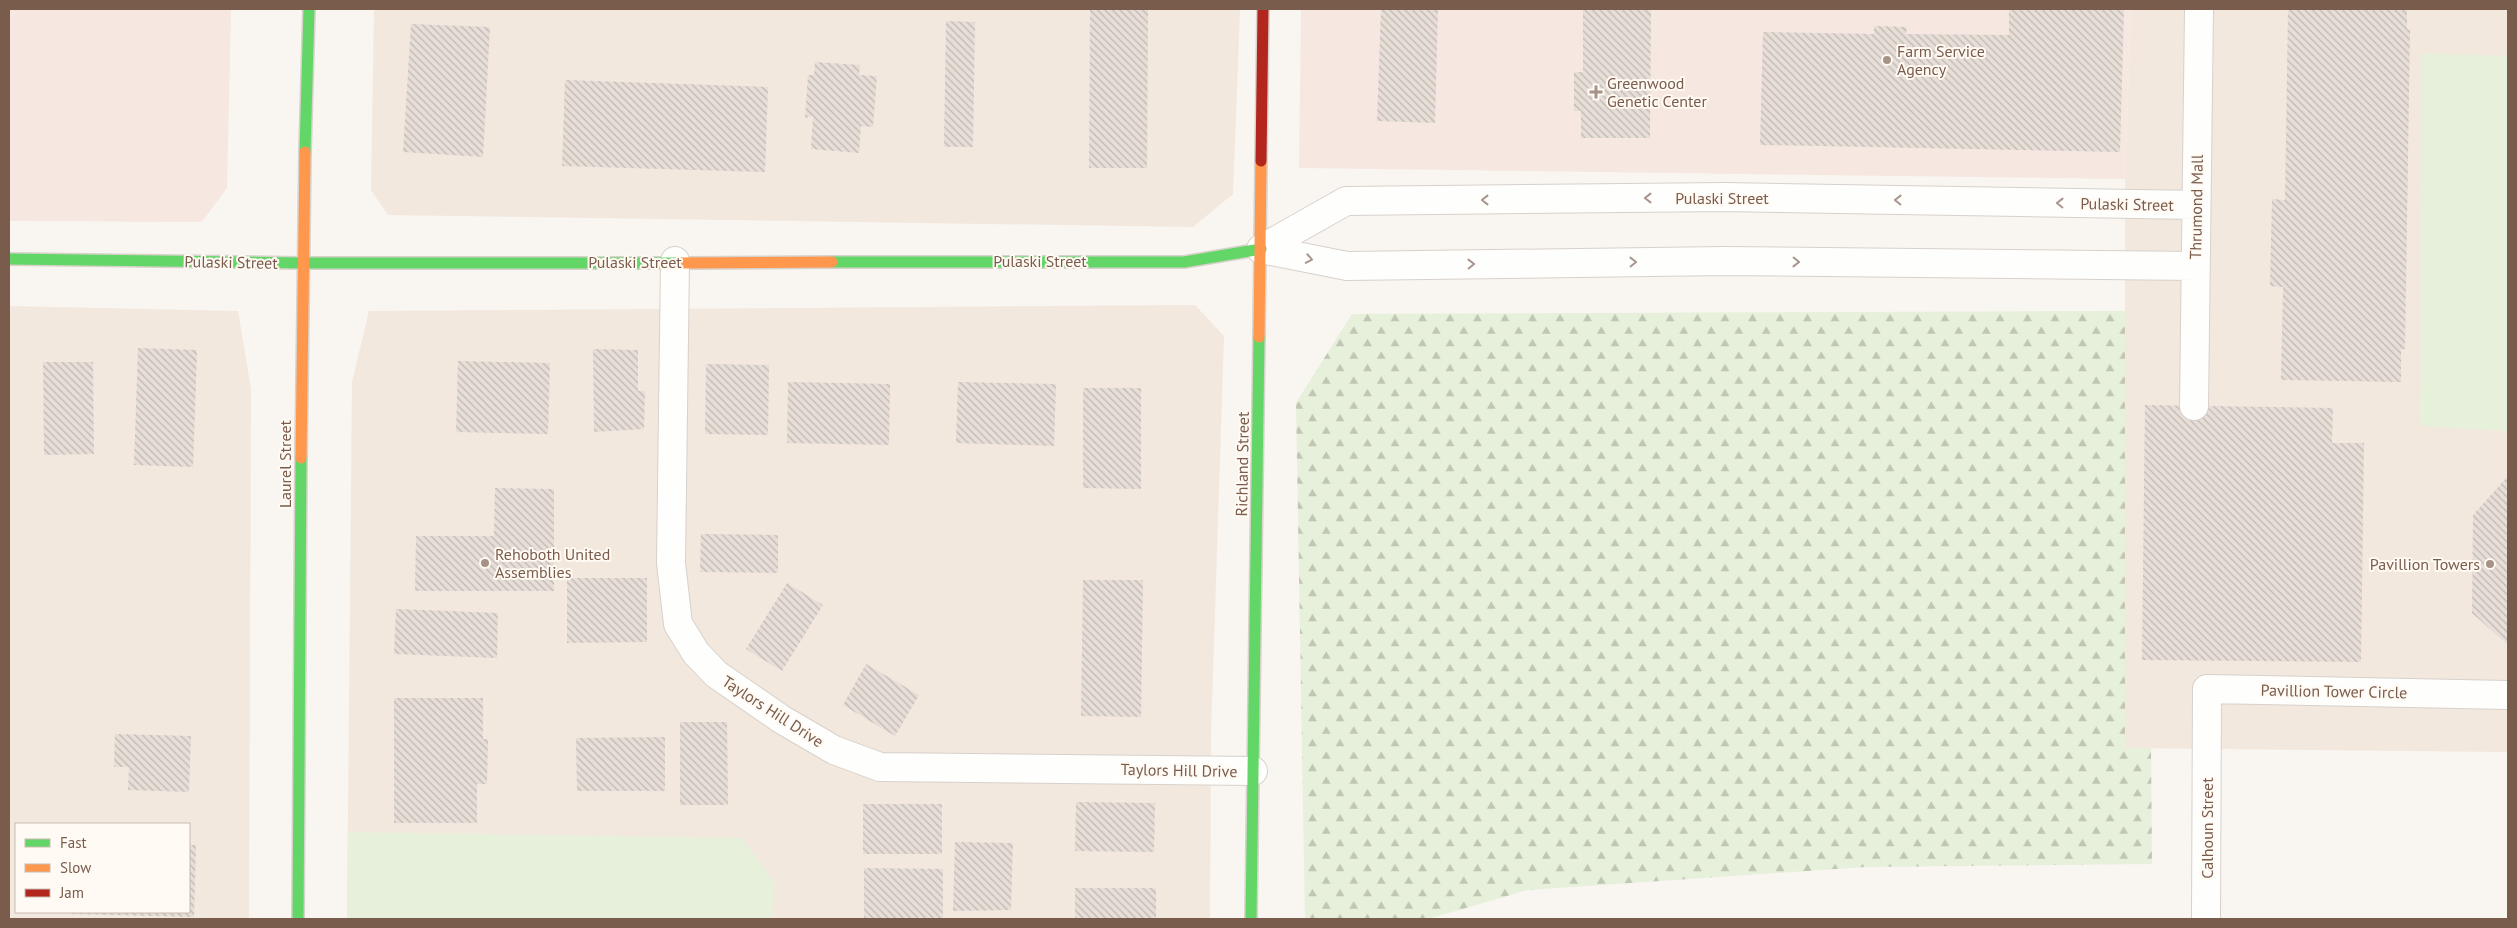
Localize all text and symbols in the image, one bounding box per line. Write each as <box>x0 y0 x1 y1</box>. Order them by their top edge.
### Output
place label: Farm Service Agency <box>1897 41 1985 79</box>
marker: Farm Service Agency <box>1881 54 1893 66</box>
place label: Greenwood Genetic Center <box>1607 73 1707 111</box>
marker: Greenwood Genetic Center <box>1589 85 1603 99</box>
street label: Thrumond Mall <box>2185 154 2207 260</box>
street label: Pulaski Street <box>1675 188 1769 208</box>
one-way arrow <box>1643 193 1651 203</box>
street label: Pulaski Street <box>2080 193 2174 215</box>
one-way arrow <box>1481 194 1489 205</box>
one-way arrow <box>1893 195 1901 205</box>
one-way arrow <box>2056 197 2064 208</box>
street label: Pulaski Street <box>184 251 278 273</box>
street label: Pulaski Street <box>993 251 1087 271</box>
street label: Pulaski Street <box>588 252 682 272</box>
one-way arrow <box>1305 253 1313 263</box>
one-way arrow <box>1630 257 1638 267</box>
one-way arrow <box>1792 257 1800 267</box>
one-way arrow <box>1467 259 1475 270</box>
street label: Richland Street <box>1231 411 1253 517</box>
street label: Laurel Street <box>275 419 295 508</box>
place label: Rehoboth United Assemblies <box>495 544 610 582</box>
place label: Pavillion Towers <box>2370 554 2480 574</box>
marker: Rehoboth United Assemblies <box>479 557 491 569</box>
marker: Pavillion Towers <box>2484 558 2496 570</box>
street label: Taylors Hill Drive <box>719 671 827 751</box>
street label: Pavillion Tower Circle <box>2261 680 2407 702</box>
street label: Taylors Hill Drive <box>1120 759 1238 781</box>
street label: Calhoun Street <box>2197 777 2217 879</box>
legend <box>15 823 190 913</box>
text: Fast <box>60 833 87 852</box>
text: Slow <box>60 858 91 877</box>
text: Jam <box>59 883 84 902</box>

